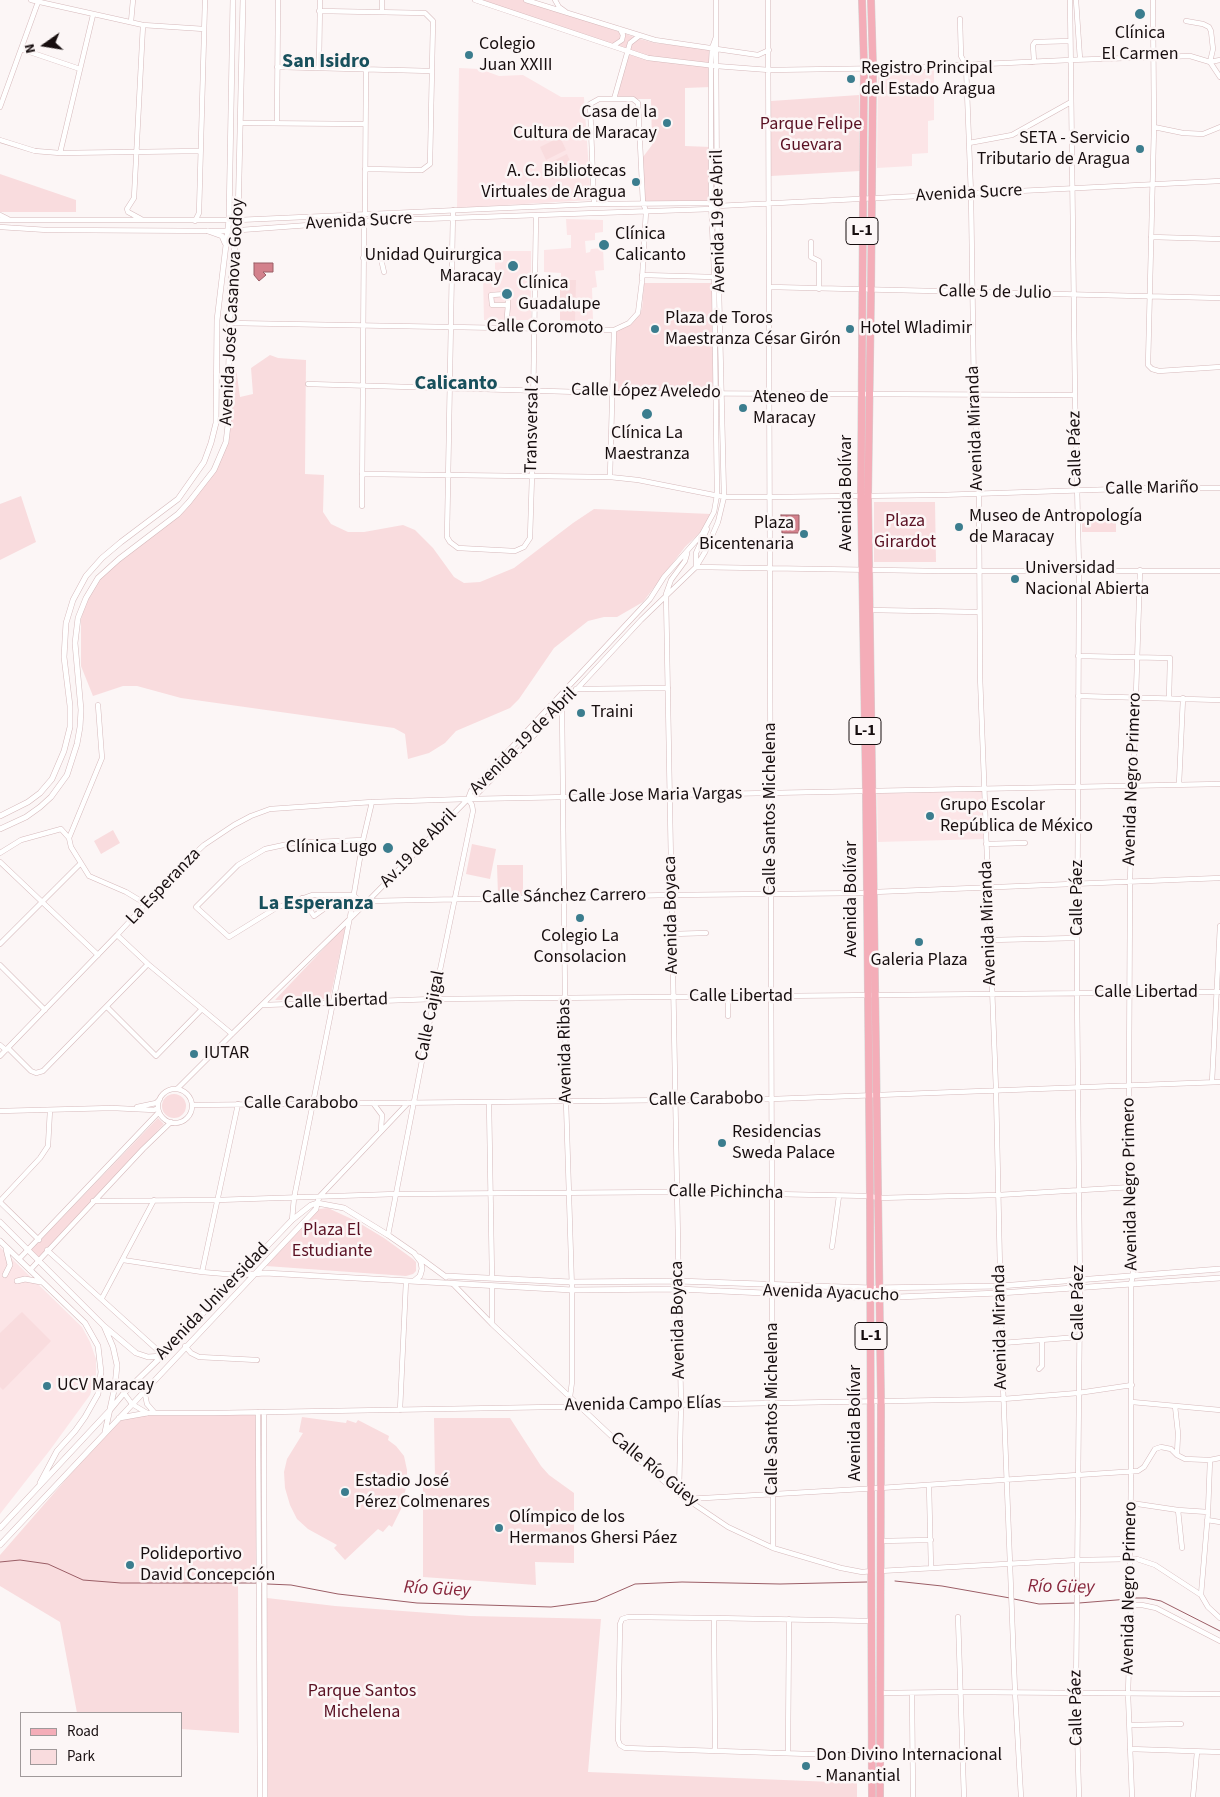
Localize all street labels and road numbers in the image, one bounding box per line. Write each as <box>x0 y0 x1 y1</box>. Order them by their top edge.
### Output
street label: Avenida 19 de Abril <box>707 149 731 293</box>
street label: Avenida Sucre <box>915 180 1023 208</box>
street label: Avenida José Casanova Godoy <box>216 198 250 426</box>
street label: Avenida Sucre <box>305 208 413 236</box>
road number: L-1 <box>846 218 878 245</box>
street label: Calle 5 de Julio <box>938 281 1052 305</box>
street label: Calle Coromoto <box>486 316 604 340</box>
street label: Avenida Miranda <box>963 365 989 491</box>
street label: Transversal 2 <box>521 375 545 473</box>
street label: Calle López Aveledo <box>571 380 721 404</box>
street label: Calle Páez <box>1065 411 1087 487</box>
street label: Avenida Bolívar <box>836 435 858 551</box>
street label: Calle Mariño <box>1105 477 1199 501</box>
street label: Avenida 19 de Abril <box>466 684 582 800</box>
street label: Avenida Negro Primero <box>1119 692 1147 866</box>
road number: L-1 <box>849 718 881 744</box>
street label: Calle Santos Michelena <box>760 722 782 896</box>
street label: Calle Jose Maria Vargas <box>568 784 742 808</box>
street label: Av.19 de Abril <box>376 805 462 893</box>
street label: Avenida Bolívar <box>841 841 863 957</box>
street label: La Esperanza <box>122 844 206 930</box>
street label: Avenida Boyaca <box>660 856 684 974</box>
street label: Avenida Miranda <box>976 860 1002 986</box>
street label: Calle Páez <box>1067 860 1089 936</box>
street label: Calle Sánchez Carrero <box>482 885 646 909</box>
street label: Calle Cajigal <box>412 969 450 1063</box>
street label: Calle Libertad <box>1094 982 1198 1004</box>
street label: Calle Libertad <box>689 986 793 1008</box>
street label: Calle Libertad <box>284 989 388 1015</box>
street label: Avenida Ribas <box>554 998 578 1104</box>
street label: Calle Carabobo <box>648 1088 764 1112</box>
street label: Calle Carabobo <box>244 1093 358 1115</box>
street label: Avenida Negro Primero <box>1119 1097 1143 1271</box>
street label: Calle Pichincha <box>668 1181 784 1205</box>
street label: Avenida Universidad <box>152 1239 274 1365</box>
street label: Avenida Boyaca <box>667 1261 691 1379</box>
street label: Avenida Miranda <box>989 1264 1013 1390</box>
street label: Calle Páez <box>1068 1265 1090 1341</box>
street label: Avenida Ayacucho <box>762 1281 900 1307</box>
street label: Calle Santos Michelena <box>762 1322 784 1496</box>
road number: L-1 <box>855 1322 887 1350</box>
street label: Avenida Bolívar <box>845 1365 867 1481</box>
street label: Avenida Campo Elías <box>565 1393 721 1417</box>
street label: Calle Río Güey <box>605 1428 703 1512</box>
street label: Avenida Negro Primero <box>1118 1501 1142 1675</box>
street label: Calle Páez <box>1066 1670 1088 1746</box>

